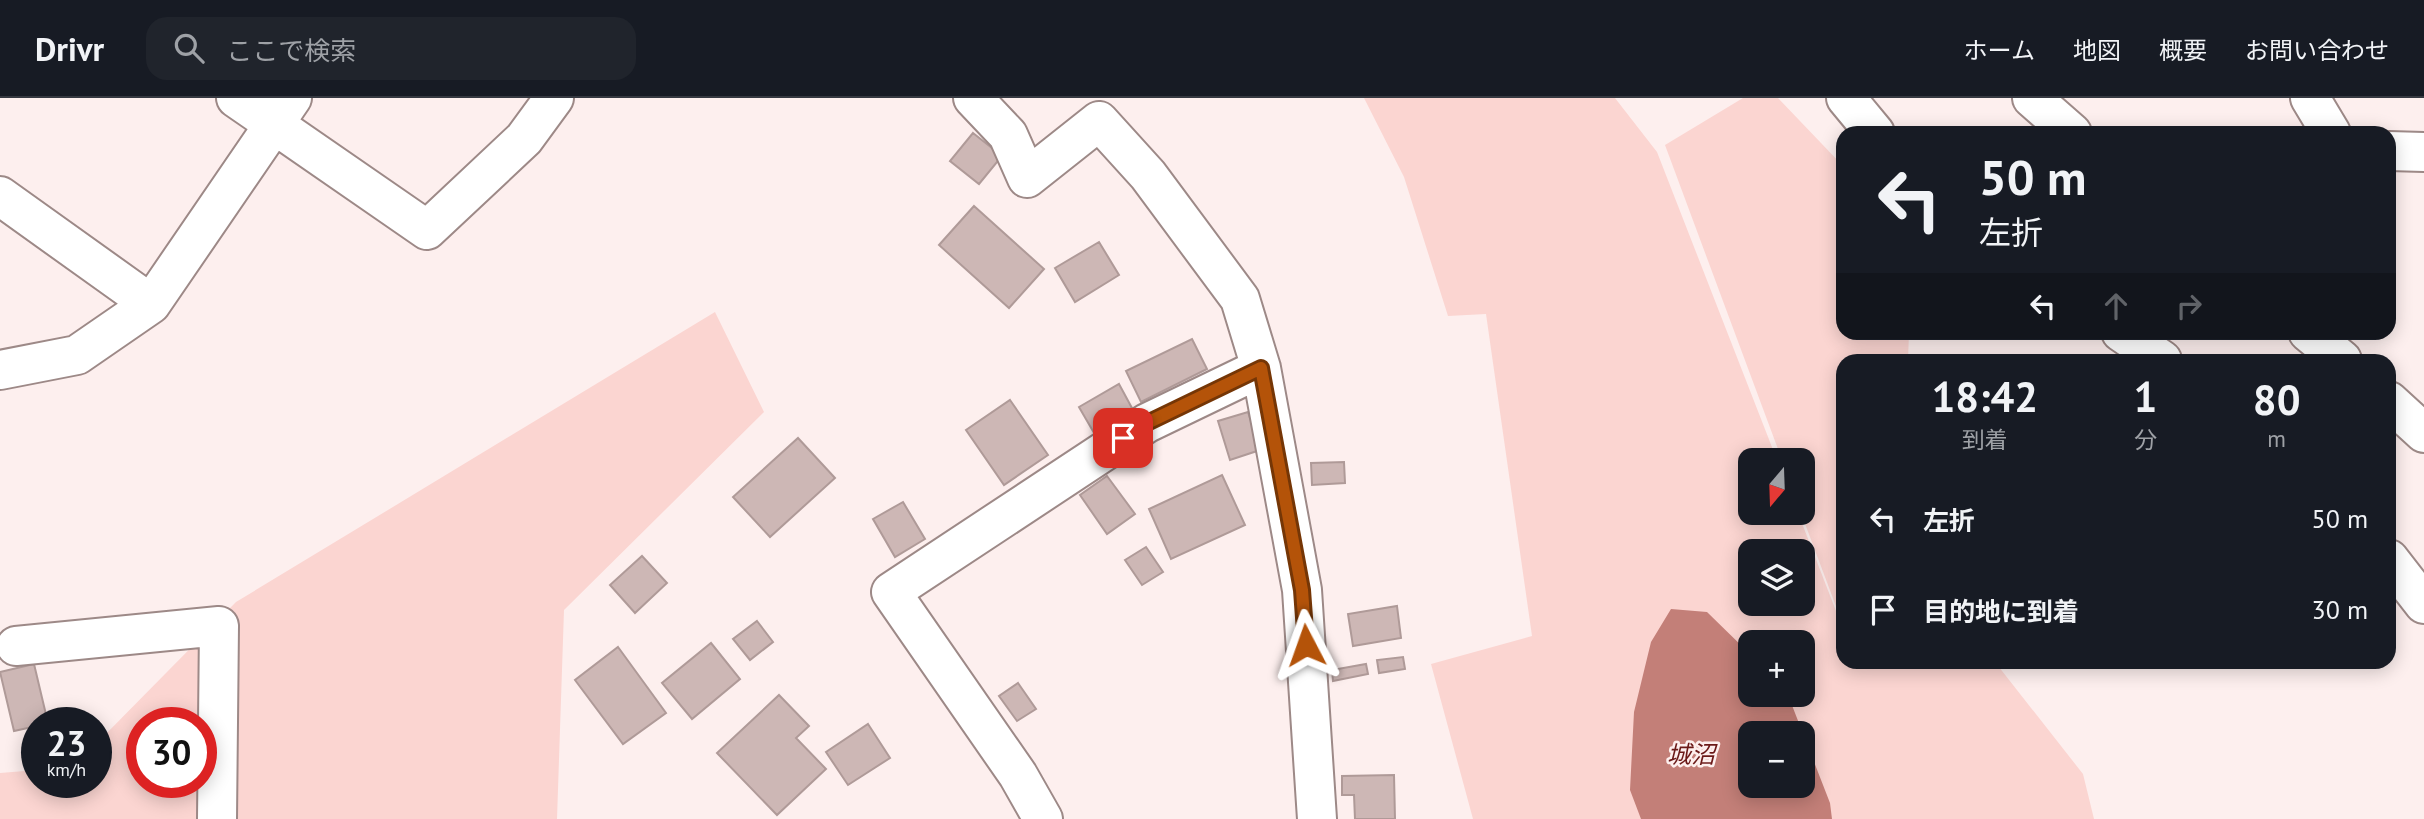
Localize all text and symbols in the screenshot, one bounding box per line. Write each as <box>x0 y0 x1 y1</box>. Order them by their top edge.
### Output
search box <box>146 17 636 80</box>
text: Drivr <box>35 27 104 70</box>
icon: search <box>170 29 208 67</box>
text: ここで検索 <box>226 34 356 67</box>
text: ホーム <box>1964 35 2035 66</box>
text: 地図 <box>2073 35 2121 66</box>
text: 概要 <box>2159 35 2207 66</box>
text: お問い合わせ <box>2245 35 2389 66</box>
text: 50 m <box>1979 145 2086 209</box>
icon: left <box>1864 154 1955 245</box>
text: 左折 <box>1979 211 2043 253</box>
icon: left <box>2024 287 2062 325</box>
icon: ahead <box>2097 287 2135 325</box>
icon: right <box>2170 287 2208 325</box>
text: 18:42 <box>1931 369 2038 424</box>
text: 1 <box>2134 369 2157 424</box>
text: 80 <box>2253 372 2300 427</box>
pin <box>1093 408 1153 468</box>
icon: arrive <box>1104 419 1142 457</box>
text: m <box>2267 424 2286 453</box>
text: 到着 <box>1962 425 2008 454</box>
text: 分 <box>2134 425 2157 454</box>
north arrow <box>1738 448 1815 525</box>
map controls <box>1738 448 1815 798</box>
icon: left <box>1864 500 1902 538</box>
text: 50 m <box>2312 502 2368 535</box>
text: 左折 <box>1923 504 1975 537</box>
button: layers <box>1738 539 1815 616</box>
icon: arrive <box>1864 591 1902 629</box>
text: 30 m <box>2312 593 2368 626</box>
text: 目的地に到着 <box>1923 595 2079 628</box>
position arrow <box>1269 608 1343 682</box>
button: + <box>1738 630 1815 707</box>
speed limit sign: 30 <box>126 707 217 798</box>
text: 23 <box>47 720 86 766</box>
button: − <box>1738 721 1815 798</box>
water label: 城沼 <box>1667 739 1718 770</box>
text: km/h <box>47 758 86 781</box>

